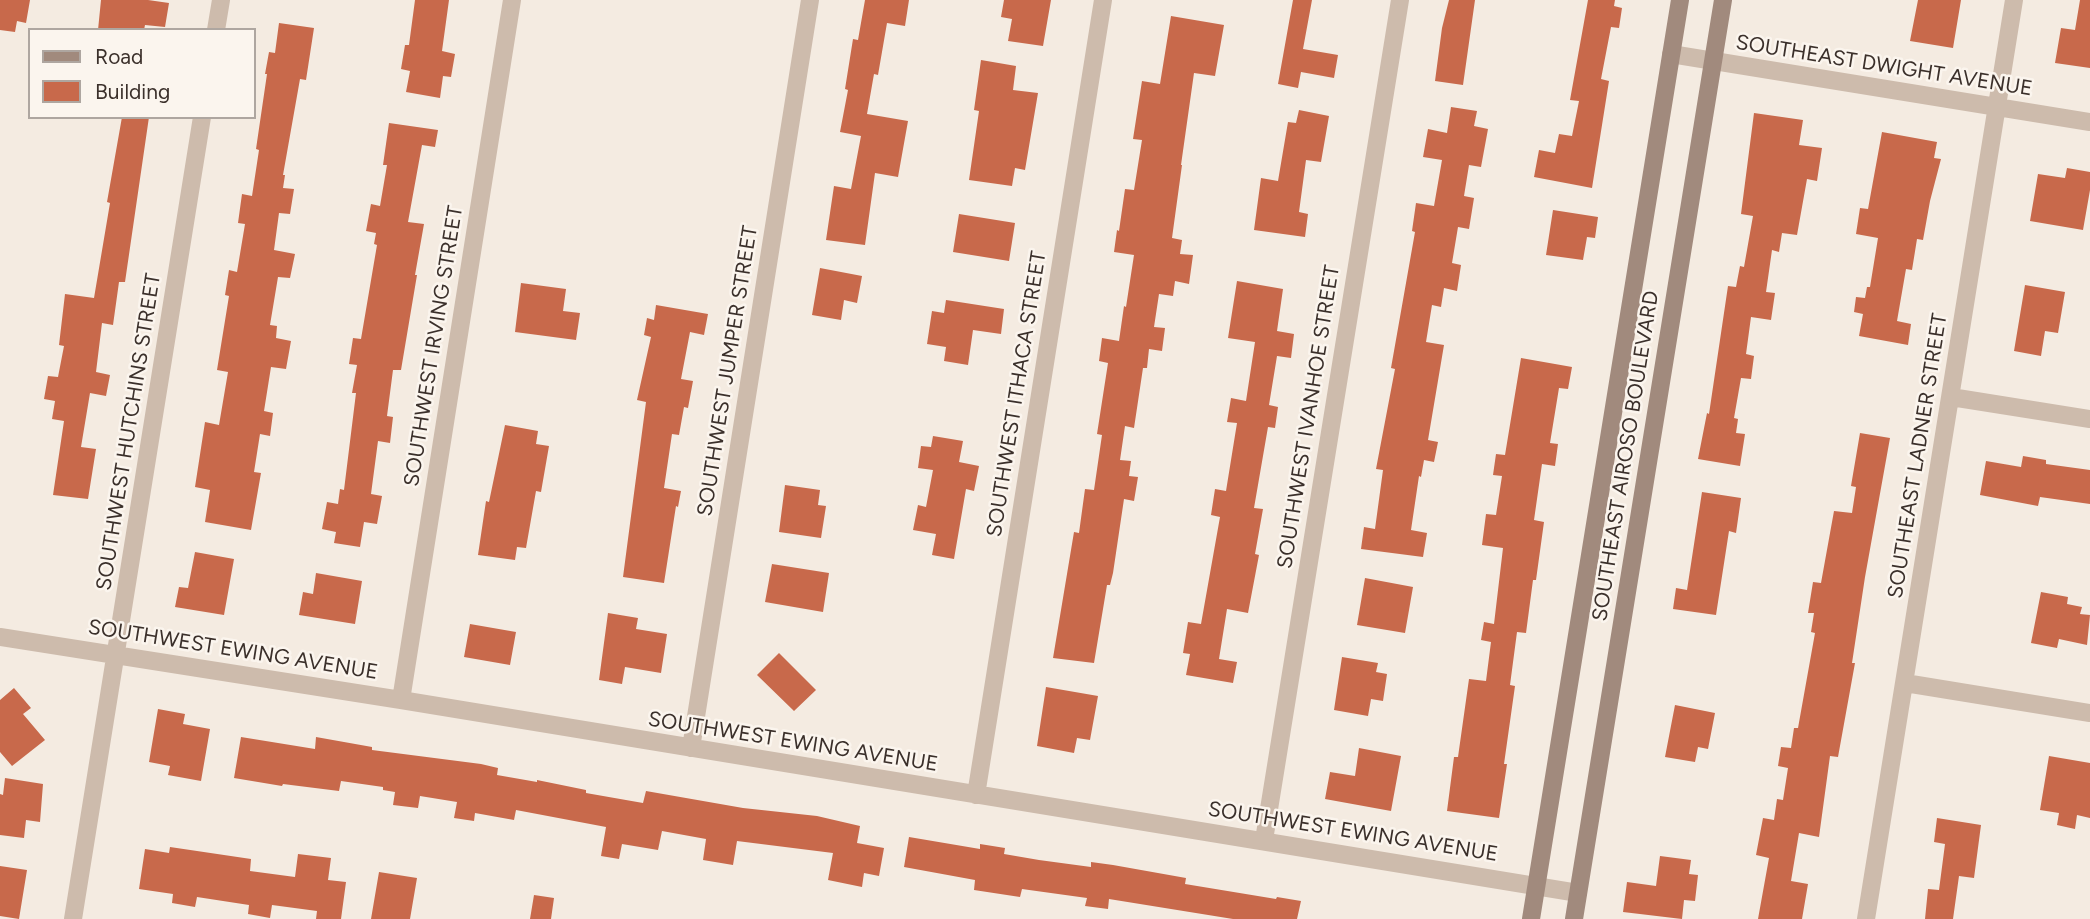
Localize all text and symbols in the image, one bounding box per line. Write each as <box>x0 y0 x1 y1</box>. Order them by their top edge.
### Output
legend <box>28 28 256 119</box>
street label: SOUTHEAST DWIGHT AVENUE <box>1734 30 2034 102</box>
text: Road <box>95 44 143 69</box>
text: Building <box>95 79 170 104</box>
street label: SOUTHWEST IRVING STREET <box>399 204 469 488</box>
street label: SOUTHWEST JUMPER STREET <box>693 224 763 518</box>
street label: SOUTHWEST ITHACA STREET <box>982 249 1052 539</box>
street label: SOUTHWEST IVANHOE STREET <box>1273 263 1345 571</box>
street label: SOUTHWEST HUTCHINS STREET <box>91 272 167 592</box>
street label: SOUTHEAST AIROSO BOULEVARD <box>1587 289 1665 623</box>
street label: SOUTHEAST LADNER STREET <box>1883 312 1953 600</box>
street label: SOUTHWEST EWING AVENUE <box>86 615 380 685</box>
street label: SOUTHWEST EWING AVENUE <box>646 707 940 777</box>
street label: SOUTHWEST EWING AVENUE <box>1206 797 1500 867</box>

